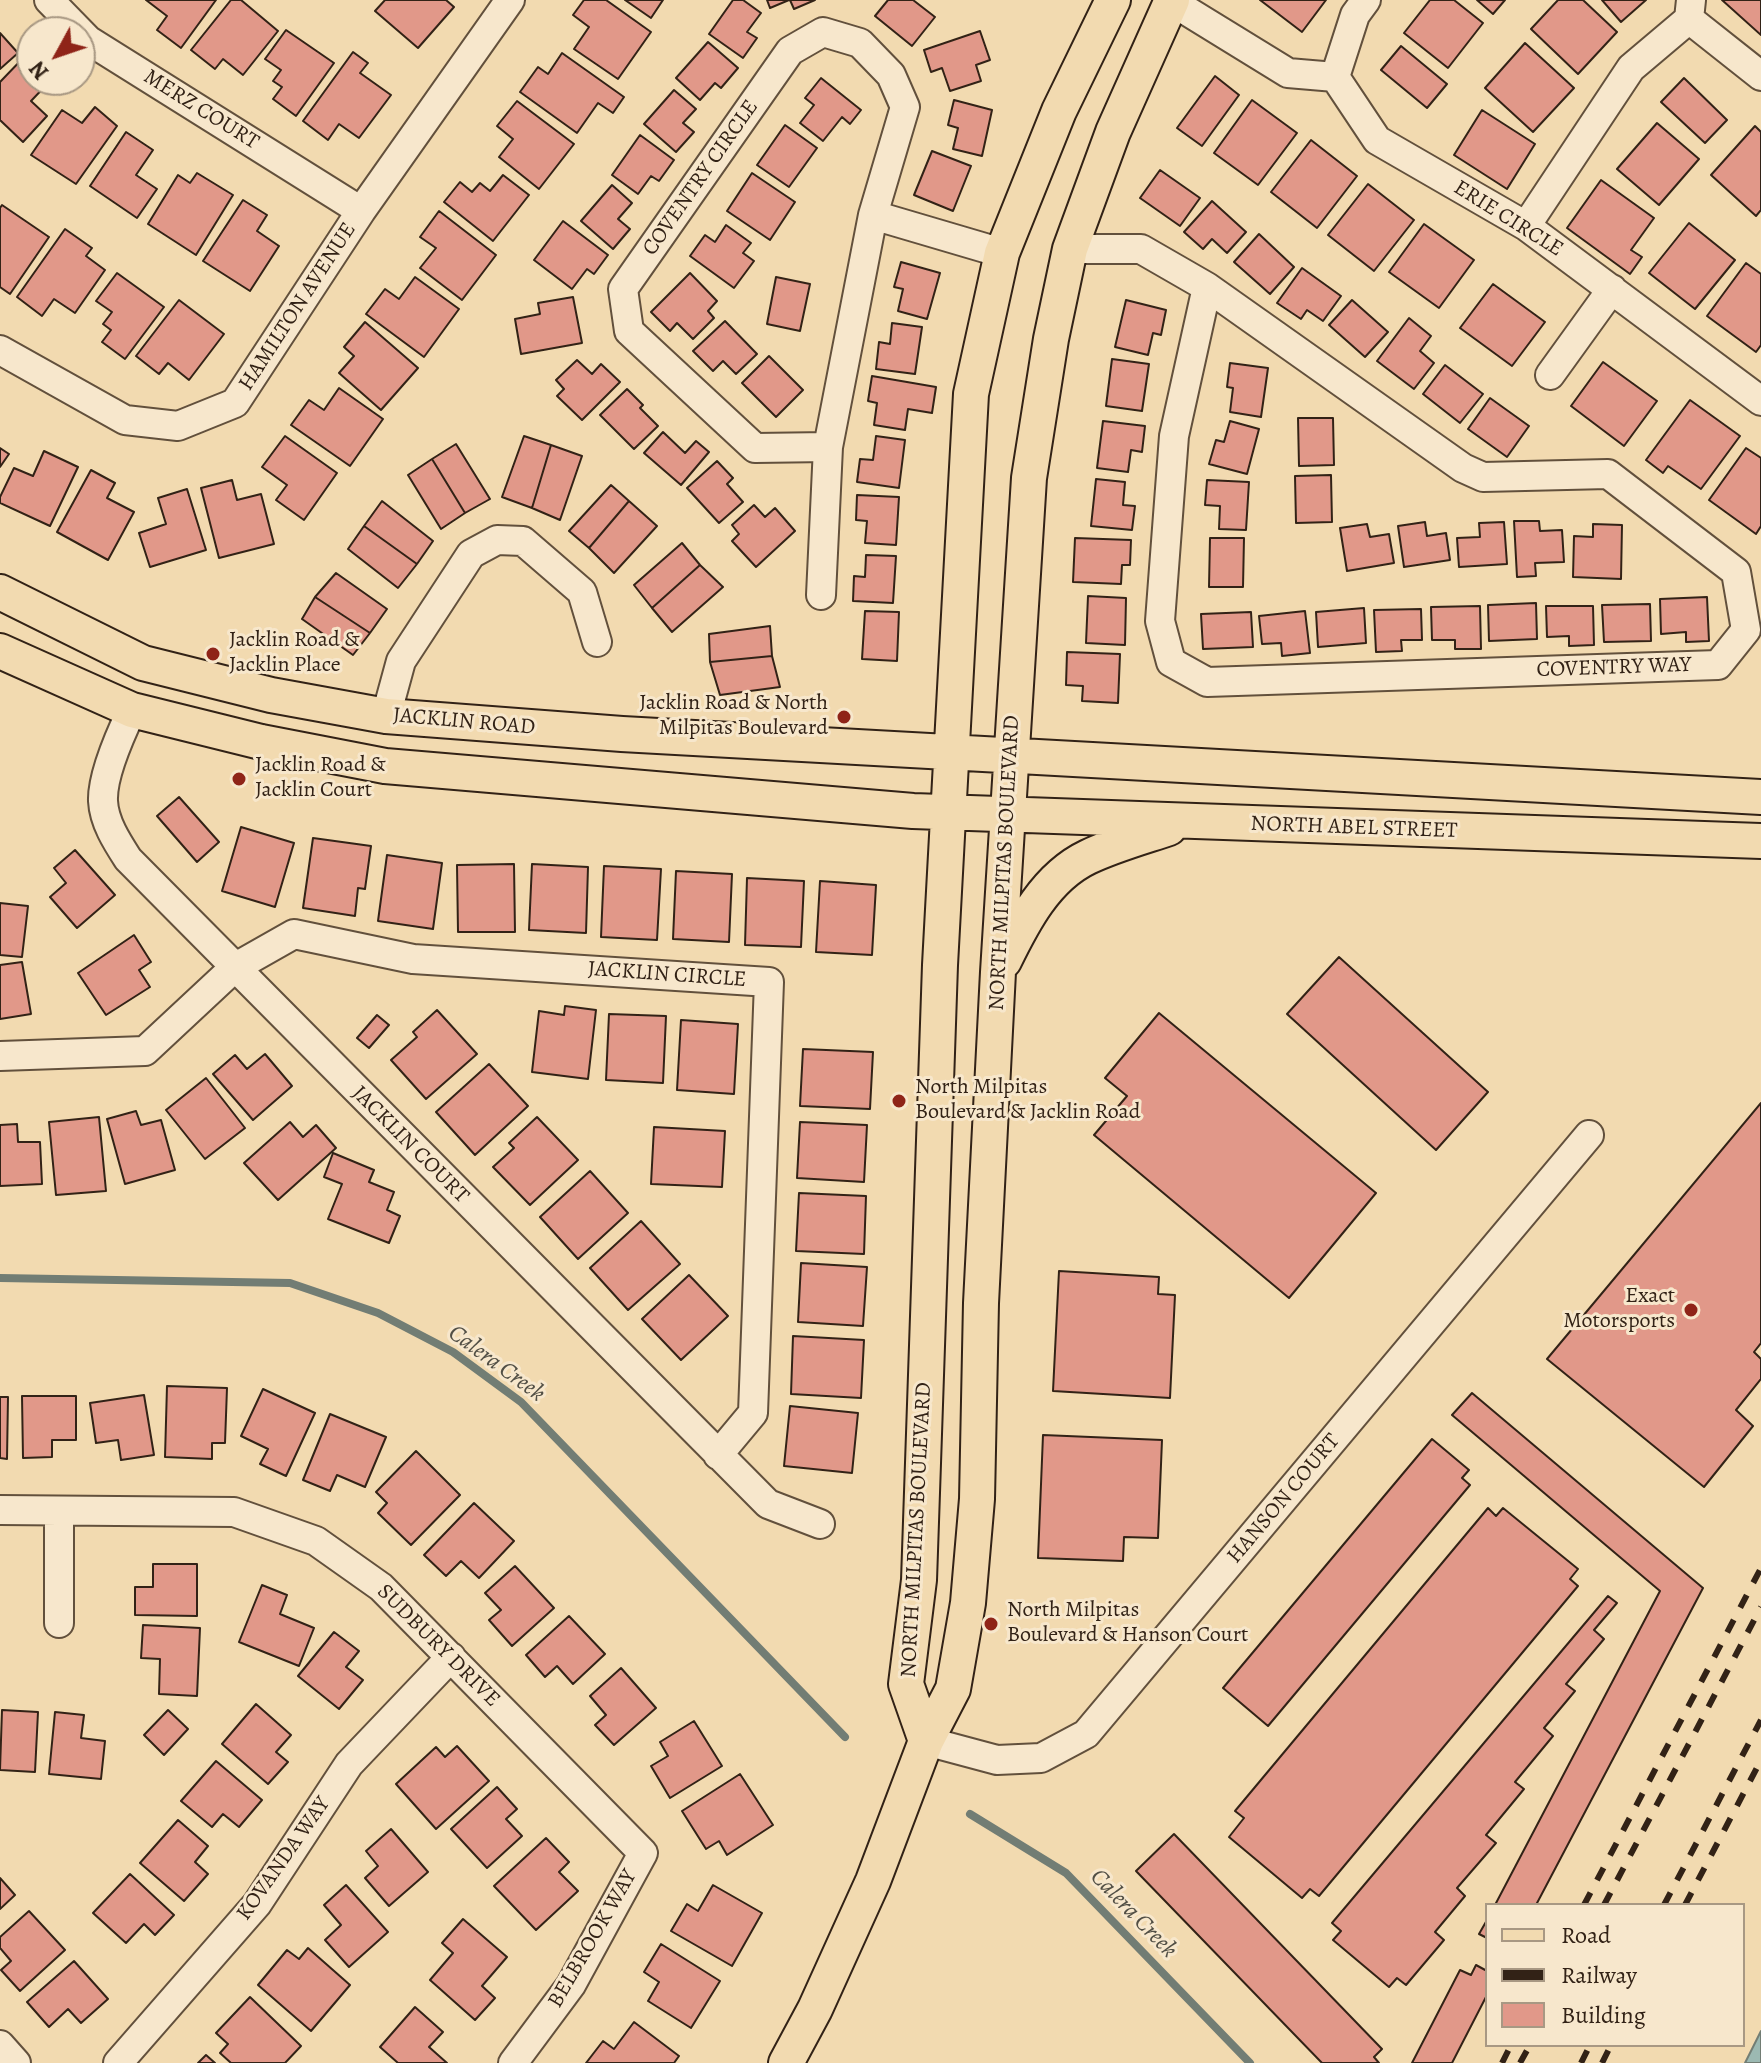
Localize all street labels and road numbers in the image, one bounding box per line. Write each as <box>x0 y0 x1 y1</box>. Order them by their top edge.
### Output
street label: MERZ COURT <box>138 64 264 156</box>
street label: COVENTRY CIRCLE <box>637 95 765 261</box>
street label: ERIE CIRCLE <box>1448 175 1568 263</box>
street label: HAMILTON AVENUE <box>234 218 362 396</box>
street label: COVENTRY WAY <box>1536 652 1692 684</box>
street label: JACKLIN ROAD <box>392 703 536 741</box>
street label: NORTH MILPITAS BOULEVARD <box>984 715 1026 1011</box>
street label: NORTH ABEL STREET <box>1250 811 1458 845</box>
street label: JACKLIN CIRCLE <box>587 956 747 994</box>
street label: JACKLIN COURT <box>346 1081 474 1209</box>
street label: NORTH MILPITAS BOULEVARD <box>896 1382 938 1678</box>
street label: HANSON COURT <box>1222 1429 1346 1569</box>
street label: SUDBURY DRIVE <box>371 1579 505 1713</box>
street label: KOVANDA WAY <box>232 1792 336 1926</box>
street label: BELBROOK WAY <box>543 1865 643 2013</box>

